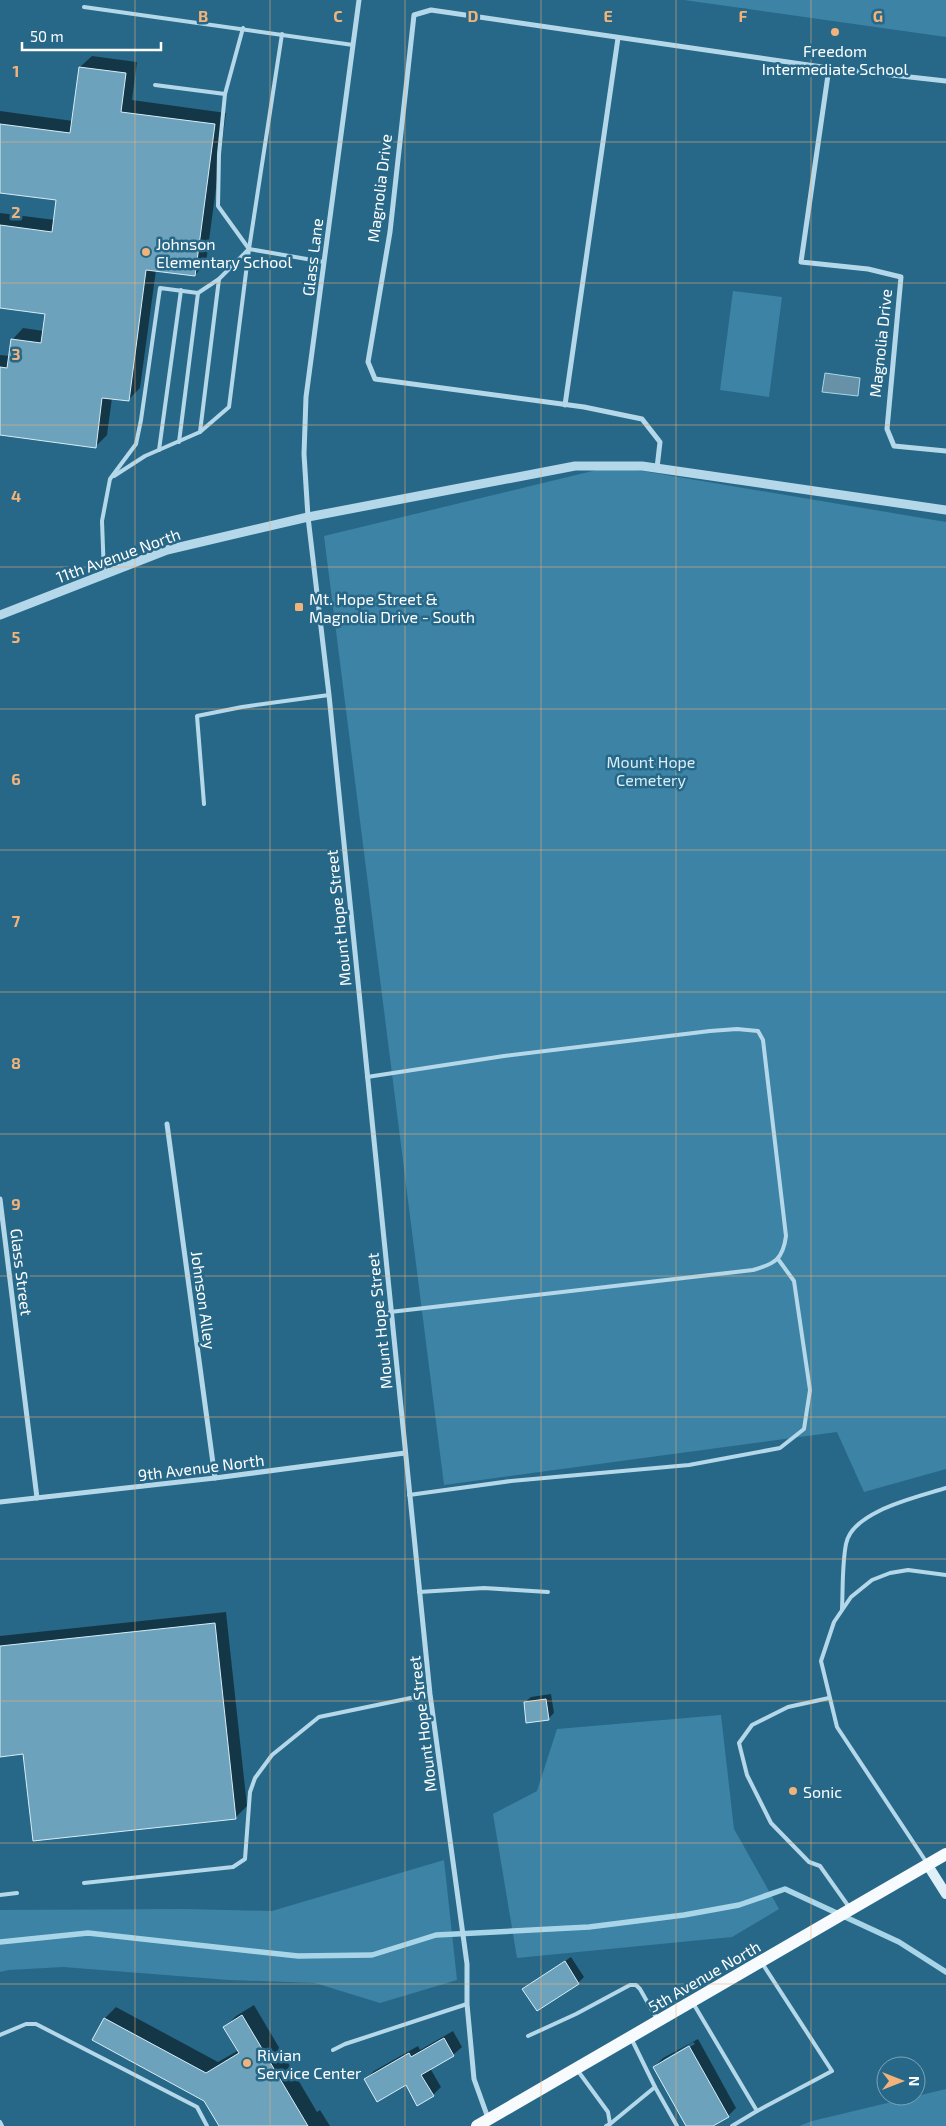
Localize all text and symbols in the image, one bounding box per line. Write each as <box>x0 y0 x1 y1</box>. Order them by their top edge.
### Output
text: B <box>198 6 208 25</box>
text: C <box>333 6 343 25</box>
text: D <box>468 6 479 25</box>
text: E <box>603 6 613 25</box>
text: F <box>739 6 748 25</box>
text: G <box>873 6 883 25</box>
scale bar <box>22 20 161 52</box>
marker: Freedom Intermediate School <box>829 26 841 38</box>
text: 50 m <box>30 27 64 45</box>
place label: Freedom Intermediate School <box>762 41 908 78</box>
text: 1 <box>13 61 19 80</box>
street label: Magnolia Drive <box>363 133 395 243</box>
text: 2 <box>11 202 21 221</box>
street label: Glass Lane <box>298 217 326 297</box>
place label: Johnson Elementary School <box>156 234 292 271</box>
marker: Johnson Elementary School <box>140 246 152 258</box>
street label: Magnolia Drive <box>865 288 895 398</box>
text: 3 <box>11 344 21 363</box>
text: 4 <box>11 486 21 505</box>
street label: 11th Avenue North <box>53 524 183 586</box>
place label: Mt. Hope Street & Magnolia Drive - South <box>309 589 475 626</box>
marker: Mt. Hope Street & Magnolia Drive - South <box>293 601 305 613</box>
text: 5 <box>12 627 21 646</box>
park label: Mount Hope Cemetery <box>607 752 695 789</box>
text: 6 <box>11 769 21 788</box>
street label: Mount Hope Street <box>321 849 355 987</box>
text: 7 <box>12 911 21 930</box>
text: 8 <box>11 1053 21 1072</box>
text: 9 <box>11 1194 21 1213</box>
street label: Glass Street <box>7 1227 37 1317</box>
street label: Johnson Alley <box>188 1250 220 1351</box>
street label: Mount Hope Street <box>362 1252 396 1390</box>
street label: 9th Avenue North <box>137 1450 265 1484</box>
street label: Mount Hope Street <box>404 1655 440 1793</box>
place label: Sonic <box>803 1782 842 1801</box>
marker: Sonic <box>787 1785 799 1797</box>
street label: 5th Avenue North <box>644 1936 764 2016</box>
place label: Rivian Service Center <box>257 2045 362 2082</box>
north arrow <box>876 2056 926 2106</box>
marker: Rivian Service Center <box>241 2057 253 2069</box>
text: N <box>906 2076 923 2086</box>

